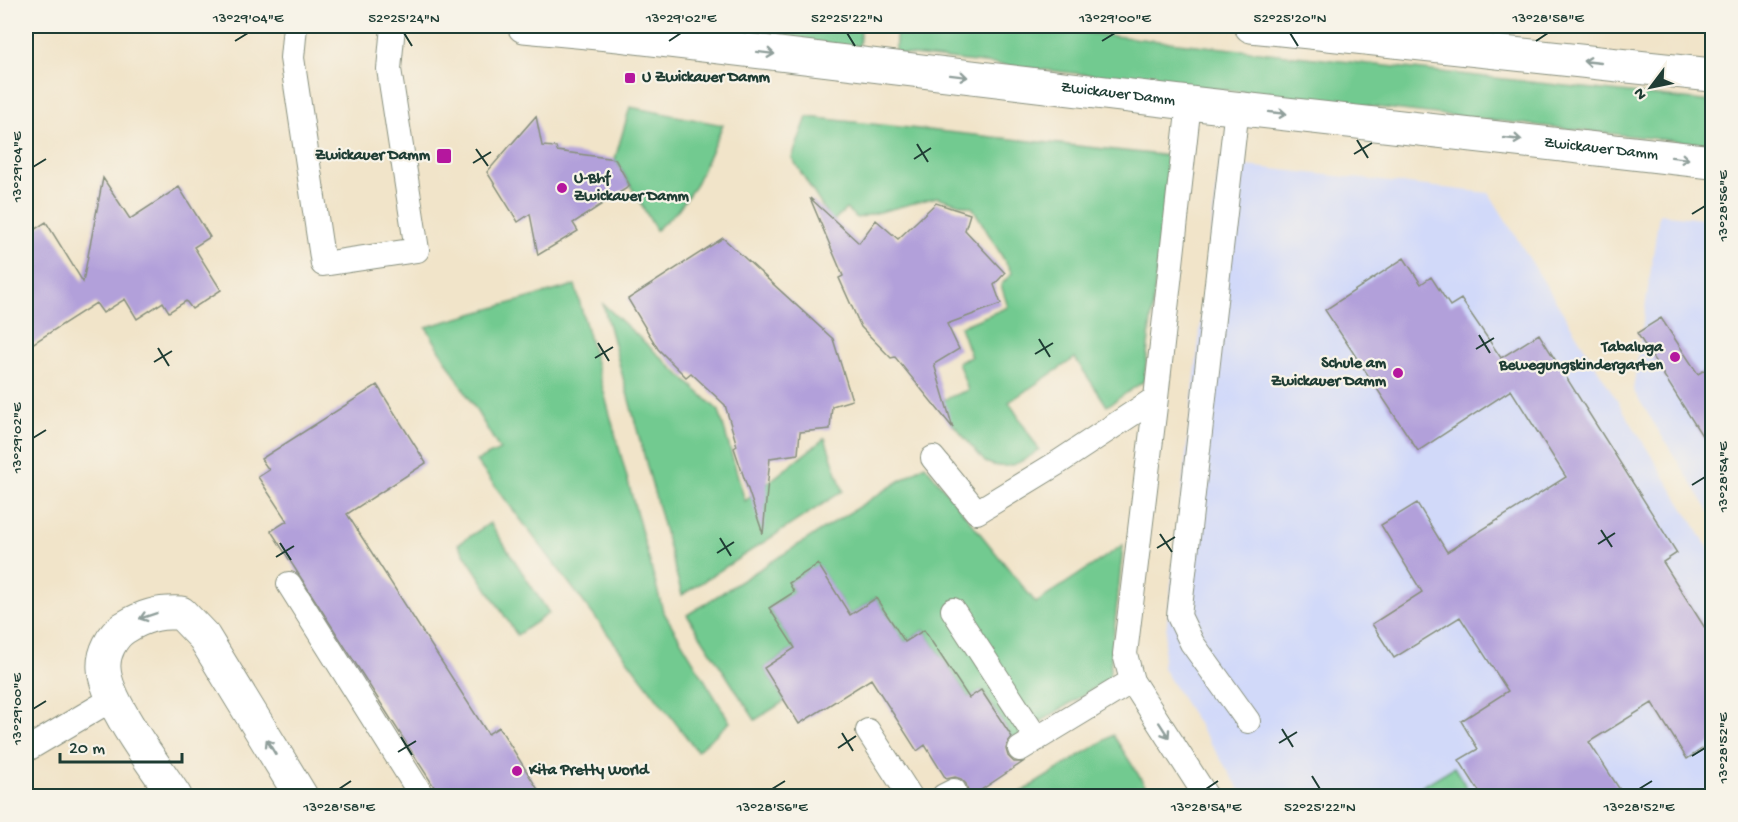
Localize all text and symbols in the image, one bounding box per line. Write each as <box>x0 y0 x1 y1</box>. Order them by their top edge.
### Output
text: 13°29'04"E <box>212 10 284 28</box>
text: 52°25'24"N <box>368 10 440 28</box>
text: 13°29'02"E <box>645 10 717 28</box>
text: 52°25'22"N <box>811 10 883 28</box>
text: 13°29'00"E <box>1078 10 1152 28</box>
text: 52°25'20"N <box>1254 10 1327 28</box>
text: 13°28'58"E <box>1511 10 1584 28</box>
one-way arrow <box>755 48 775 59</box>
one-way arrow <box>1582 56 1602 67</box>
north arrow <box>1621 57 1681 117</box>
place label: U Zwickauer Damm <box>642 69 771 88</box>
marker: U Zwickauer Damm <box>623 71 637 85</box>
one-way arrow <box>949 71 969 82</box>
street label: Zwickauer Damm <box>1060 78 1177 111</box>
text: N <box>1630 83 1652 103</box>
one-way arrow <box>1268 108 1288 119</box>
text: 13°29'04"E <box>9 131 27 203</box>
one-way arrow <box>1503 134 1523 145</box>
street label: Zwickauer Damm <box>1543 134 1660 165</box>
place label: Zwickauer Damm <box>315 147 431 166</box>
marker: Zwickauer Damm <box>435 147 453 165</box>
one-way arrow <box>1669 153 1689 164</box>
place label: U-Bhf Zwickauer Damm <box>574 169 690 207</box>
text: 13°28'56"E <box>1715 170 1733 243</box>
marker: U-Bhf Zwickauer Damm <box>555 181 569 195</box>
place label: Tabaluga Bewegungskindergarten <box>1498 339 1664 376</box>
marker: Tabaluga Bewegungskindergarten <box>1668 350 1682 364</box>
place label: Schule am Zwickauer Damm <box>1271 355 1387 392</box>
marker: Schule am Zwickauer Damm <box>1391 366 1405 380</box>
text: 13°29'02"E <box>9 402 27 474</box>
text: 13°28'54"E <box>1715 441 1733 513</box>
one-way arrow <box>139 612 158 623</box>
text: 13°29'00"E <box>9 672 27 746</box>
text: 13°28'52"E <box>1715 712 1733 784</box>
one-way arrow <box>1158 721 1170 738</box>
scale bar <box>60 726 182 764</box>
one-way arrow <box>264 738 277 755</box>
text: 20 m <box>69 739 105 760</box>
place label: Kita Pretty World <box>528 762 650 781</box>
marker: Kita Pretty World <box>510 764 524 778</box>
text: 13°28'58"E <box>302 799 375 817</box>
text: 13°28'56"E <box>735 799 808 817</box>
text: 13°28'54"E <box>1170 799 1242 817</box>
text: 52°25'22"N <box>1284 799 1356 817</box>
text: 13°28'52"E <box>1603 799 1675 817</box>

